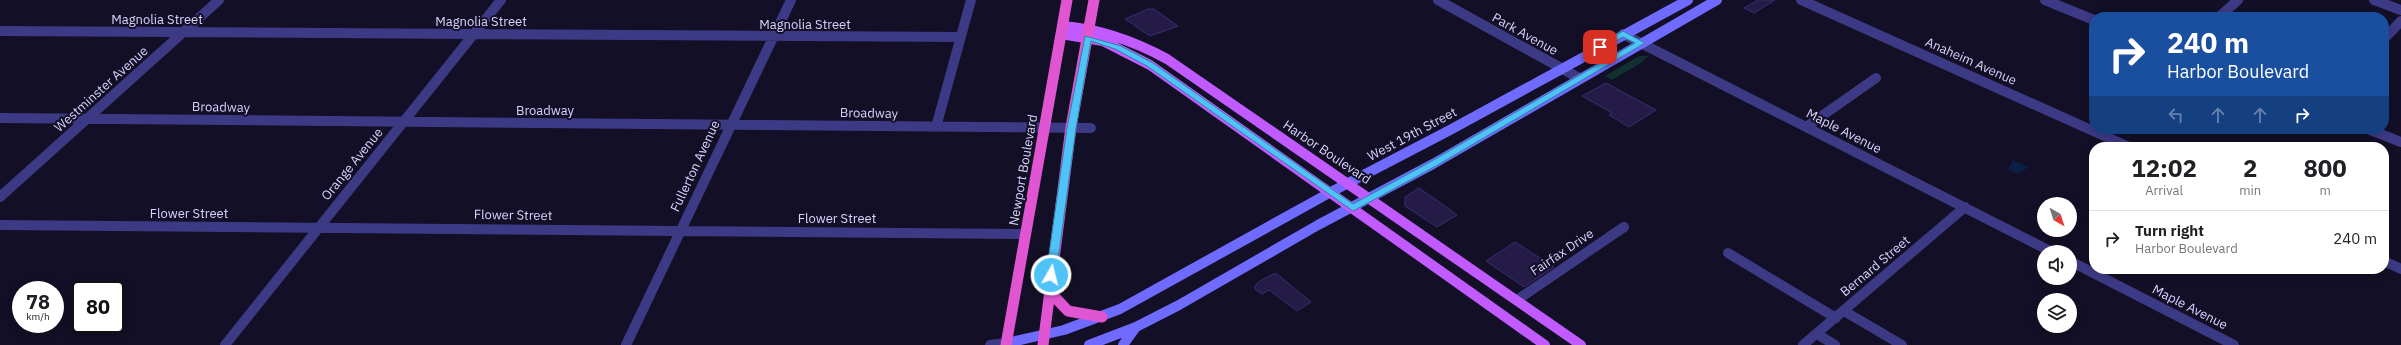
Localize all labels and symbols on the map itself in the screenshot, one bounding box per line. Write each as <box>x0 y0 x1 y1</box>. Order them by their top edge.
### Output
street label: Park Avenue <box>1489 9 1561 59</box>
street label: Magnolia Street <box>111 11 203 28</box>
street label: Magnolia Street <box>435 13 527 30</box>
street label: Magnolia Street <box>759 16 851 33</box>
pin <box>1583 30 1617 64</box>
street label: Anaheim Avenue <box>1923 33 2019 89</box>
street label: Westminster Avenue <box>51 42 151 136</box>
street label: Broadway <box>192 98 251 116</box>
street label: Broadway <box>516 102 575 119</box>
street label: West 19th Street <box>1364 103 1460 165</box>
street label: Broadway <box>840 104 899 122</box>
street label: Maple Avenue <box>1804 105 1884 157</box>
street label: Newport Boulevard <box>1005 113 1041 227</box>
street label: Harbor Boulevard <box>1280 116 1374 188</box>
street label: Fullerton Avenue <box>666 118 724 214</box>
street label: Orange Avenue <box>317 124 387 204</box>
north arrow <box>2037 197 2077 237</box>
street label: Flower Street <box>150 205 228 222</box>
street label: Flower Street <box>474 206 552 224</box>
street label: Flower Street <box>798 210 876 227</box>
street label: Fairfax Drive <box>1527 225 1597 279</box>
street label: Bernard Street <box>1837 232 1913 300</box>
position arrow <box>1030 254 1072 296</box>
speed limit sign: 80 <box>72 281 124 333</box>
street label: Maple Avenue <box>2150 281 2230 333</box>

